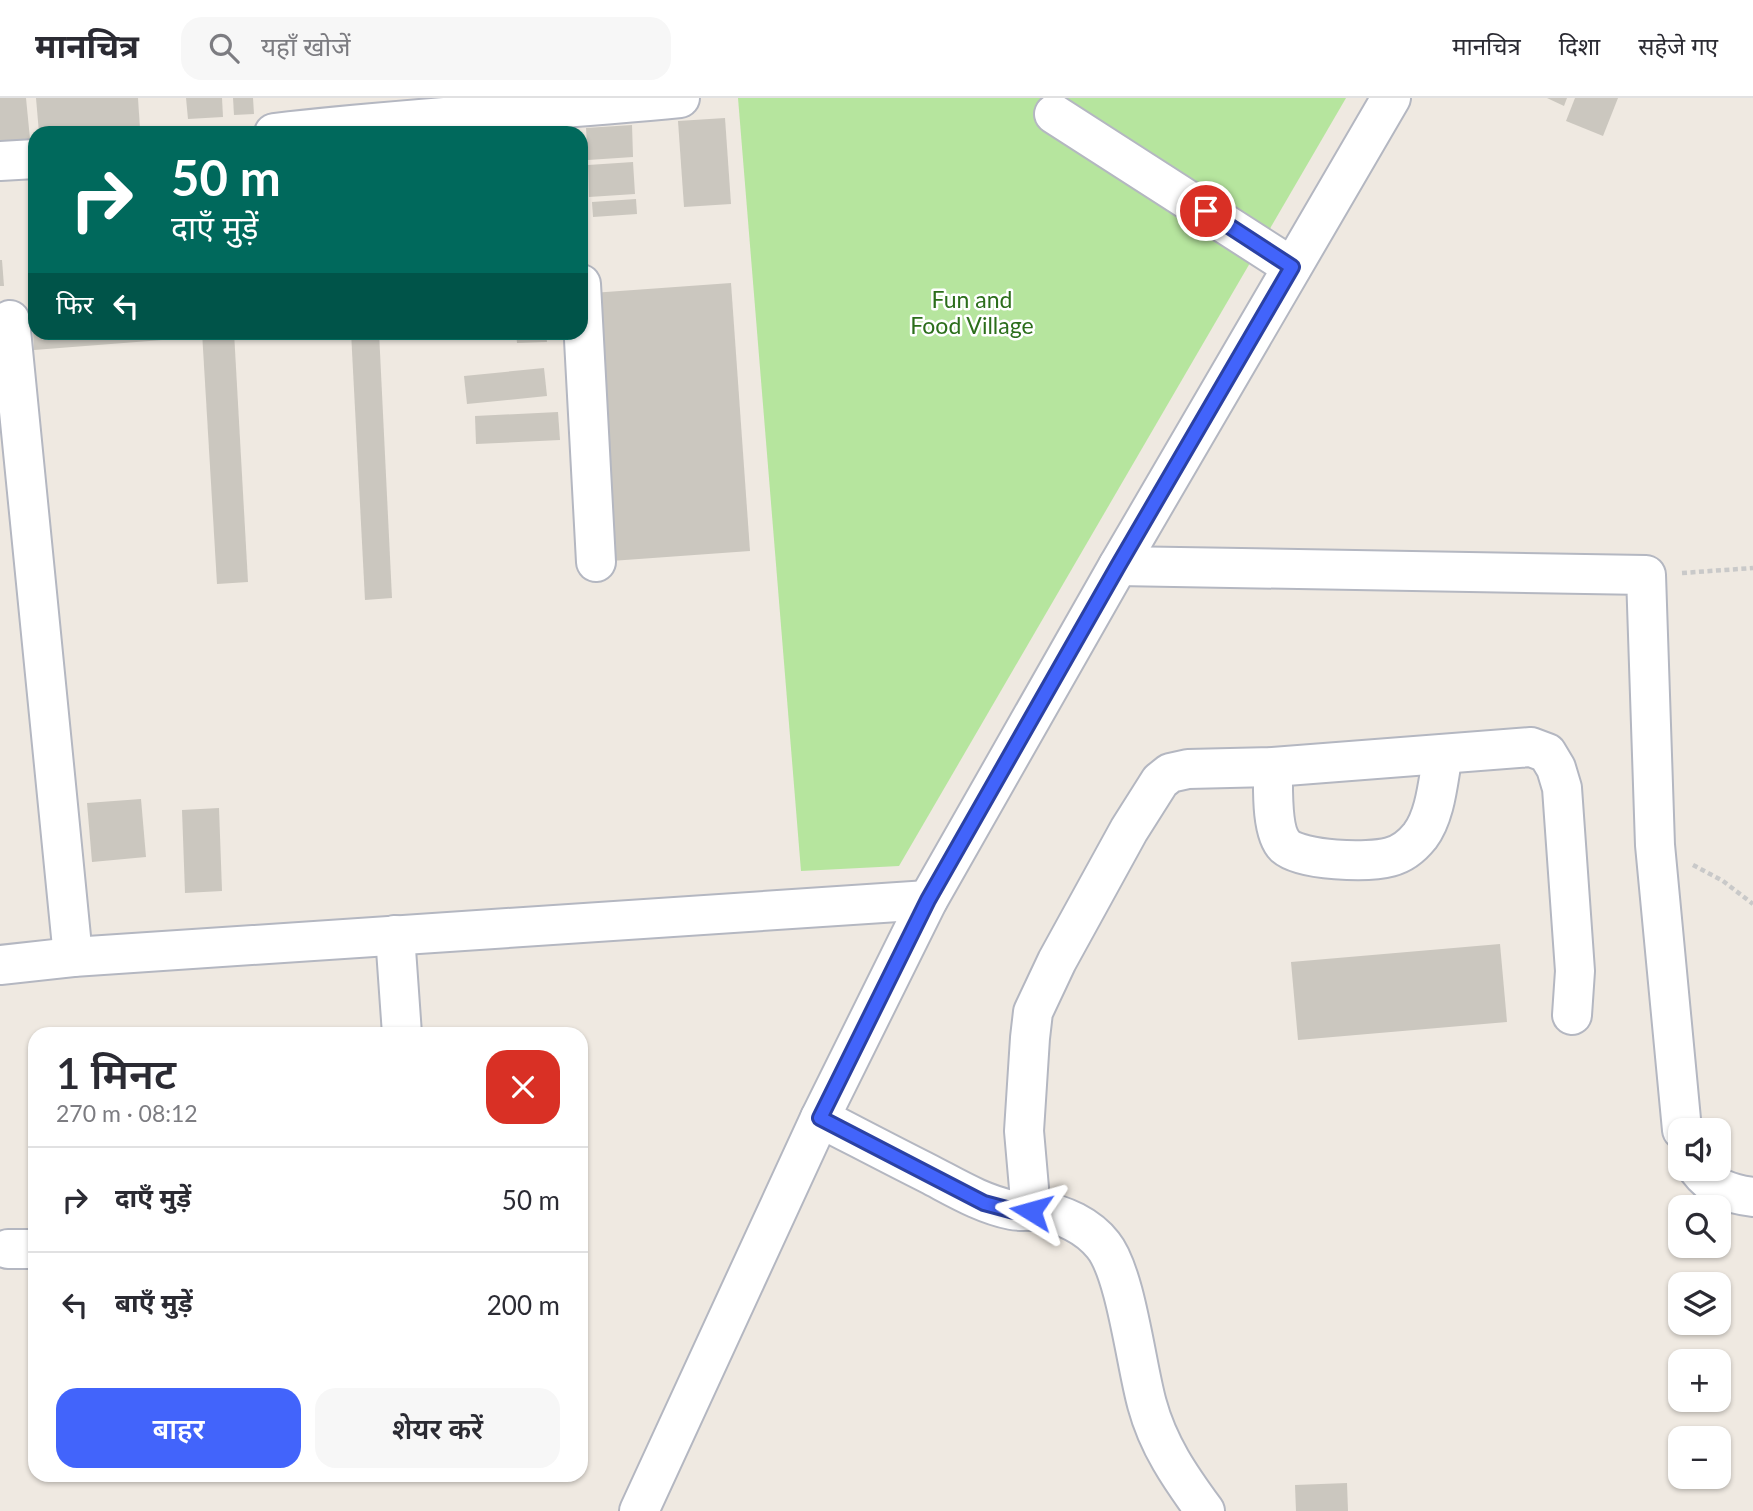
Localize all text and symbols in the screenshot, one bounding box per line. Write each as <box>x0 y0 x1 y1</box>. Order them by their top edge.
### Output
search box <box>181 17 671 80</box>
text: मानचित्र <box>35 25 139 65</box>
icon: search <box>205 29 243 67</box>
text: यहाँ खोजें <box>261 30 351 62</box>
text: मानचित्र <box>1452 31 1521 60</box>
text: दिशा <box>1559 31 1600 60</box>
text: सहेजे गए <box>1638 31 1718 60</box>
text: 50 m <box>171 148 281 206</box>
icon: right <box>56 154 147 245</box>
pin <box>1176 181 1236 241</box>
icon: arrive <box>1187 192 1225 230</box>
text: दाएँ मुड़ें <box>171 207 258 246</box>
park label: Fun and Food Village <box>910 285 1034 339</box>
icon: left <box>107 287 145 325</box>
text: फिर <box>56 288 93 320</box>
text: 1 मिनट <box>56 1048 176 1098</box>
button: close <box>486 1050 560 1124</box>
text: 270 m · 08:12 <box>56 1099 198 1127</box>
map controls <box>1668 1118 1731 1489</box>
button: sound <box>1668 1118 1731 1181</box>
position arrow <box>994 1174 1068 1248</box>
icon: right <box>56 1181 94 1219</box>
text: दाएँ मुड़ें <box>115 1181 191 1213</box>
text: 50 m <box>502 1184 560 1216</box>
button: search <box>1668 1195 1731 1258</box>
button: layers <box>1668 1272 1731 1335</box>
icon: left <box>56 1286 94 1324</box>
text: बाएँ मुड़ें <box>115 1286 193 1318</box>
text: 200 m <box>487 1289 560 1321</box>
button: + <box>1668 1349 1731 1412</box>
button: बाहर <box>56 1388 301 1468</box>
button: शेयर करें <box>315 1388 560 1468</box>
button: − <box>1668 1426 1731 1489</box>

